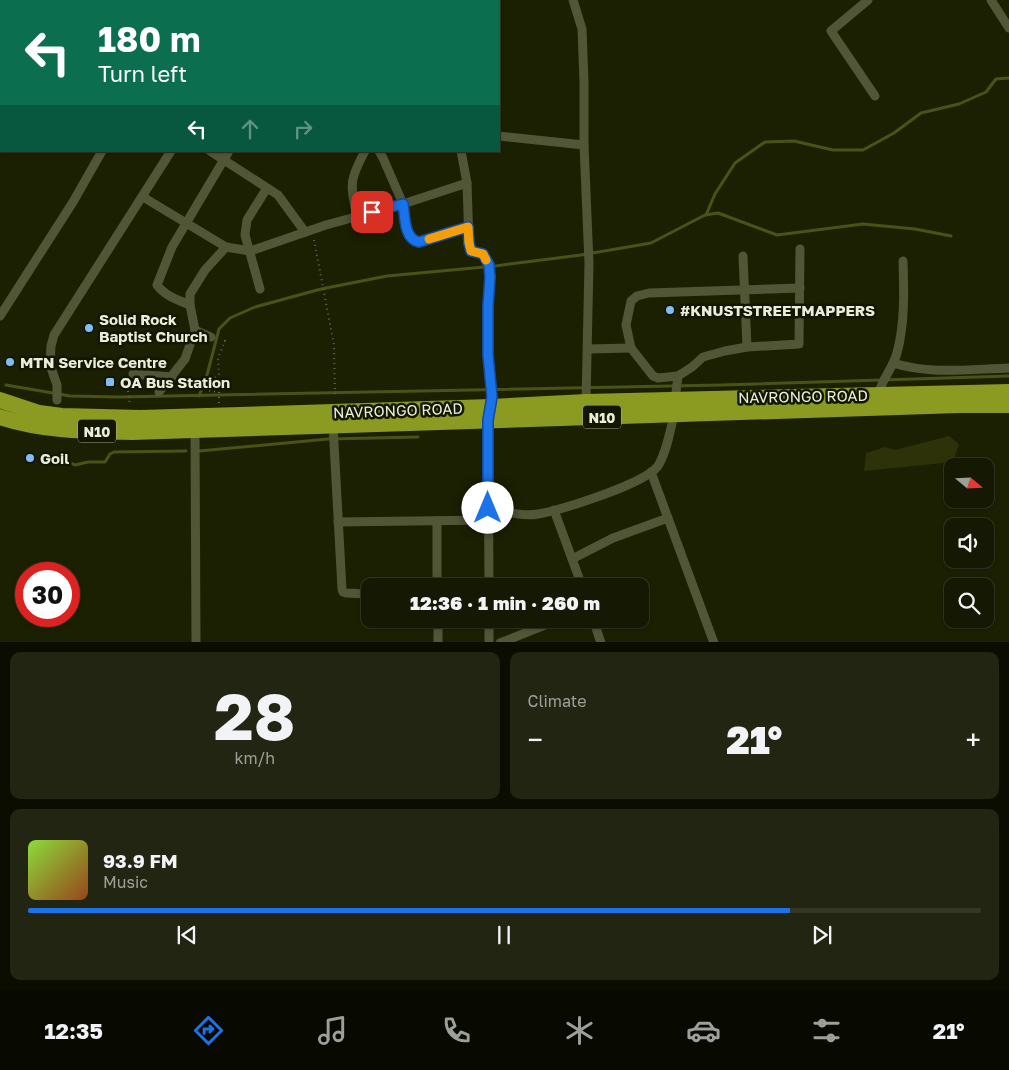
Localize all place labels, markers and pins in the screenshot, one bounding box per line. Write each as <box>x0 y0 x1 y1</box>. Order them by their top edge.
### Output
pin <box>351 191 393 233</box>
place label: #KNUSTSTREETMAPPERS <box>680 301 875 319</box>
marker: #KNUSTSTREETMAPPERS <box>664 304 676 316</box>
place label: Solid Rock Baptist Church <box>99 310 208 345</box>
marker: Solid Rock Baptist Church <box>83 322 95 334</box>
place label: MTN Service Centre <box>20 353 167 371</box>
marker: MTN Service Centre <box>4 356 16 368</box>
place label: OA Bus Station <box>120 373 230 391</box>
marker: OA Bus Station <box>104 376 116 388</box>
place label: Goil <box>40 449 69 467</box>
marker: Goil <box>24 452 36 464</box>

